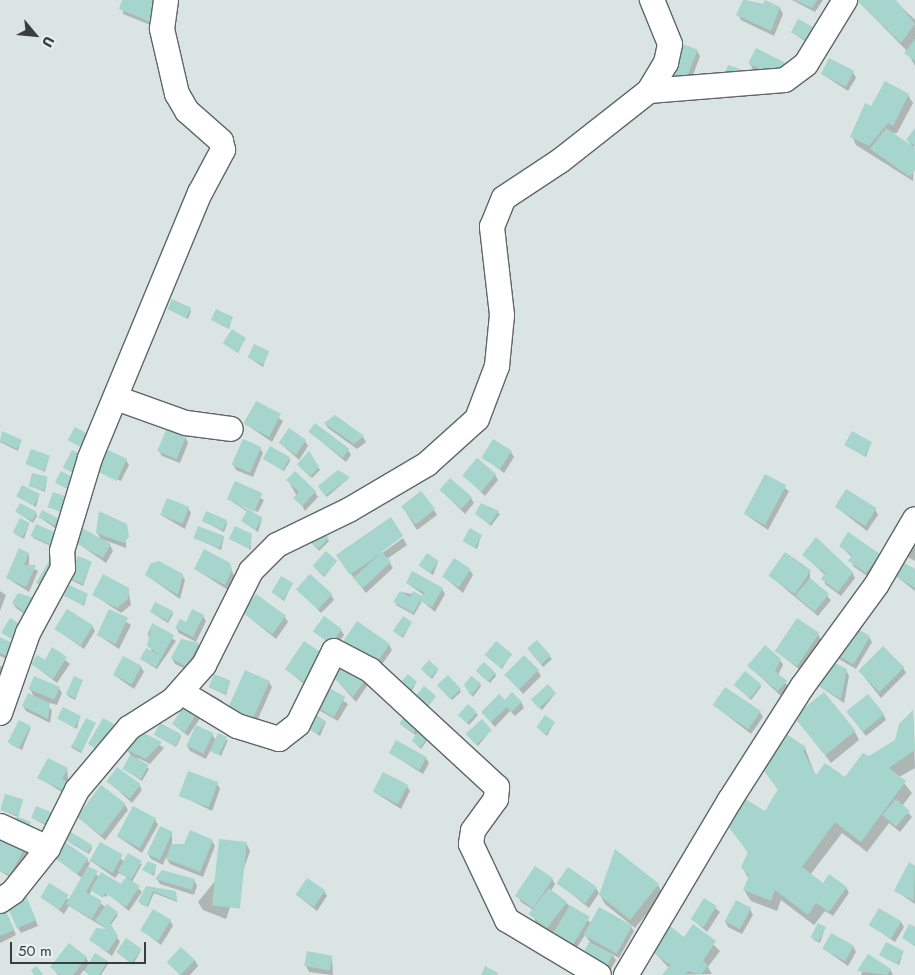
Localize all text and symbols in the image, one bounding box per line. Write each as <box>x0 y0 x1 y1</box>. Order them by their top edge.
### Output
north arrow <box>10 10 60 60</box>
text: U <box>37 33 59 51</box>
scale bar <box>12 932 149 964</box>
text: 50 m <box>18 940 52 962</box>

